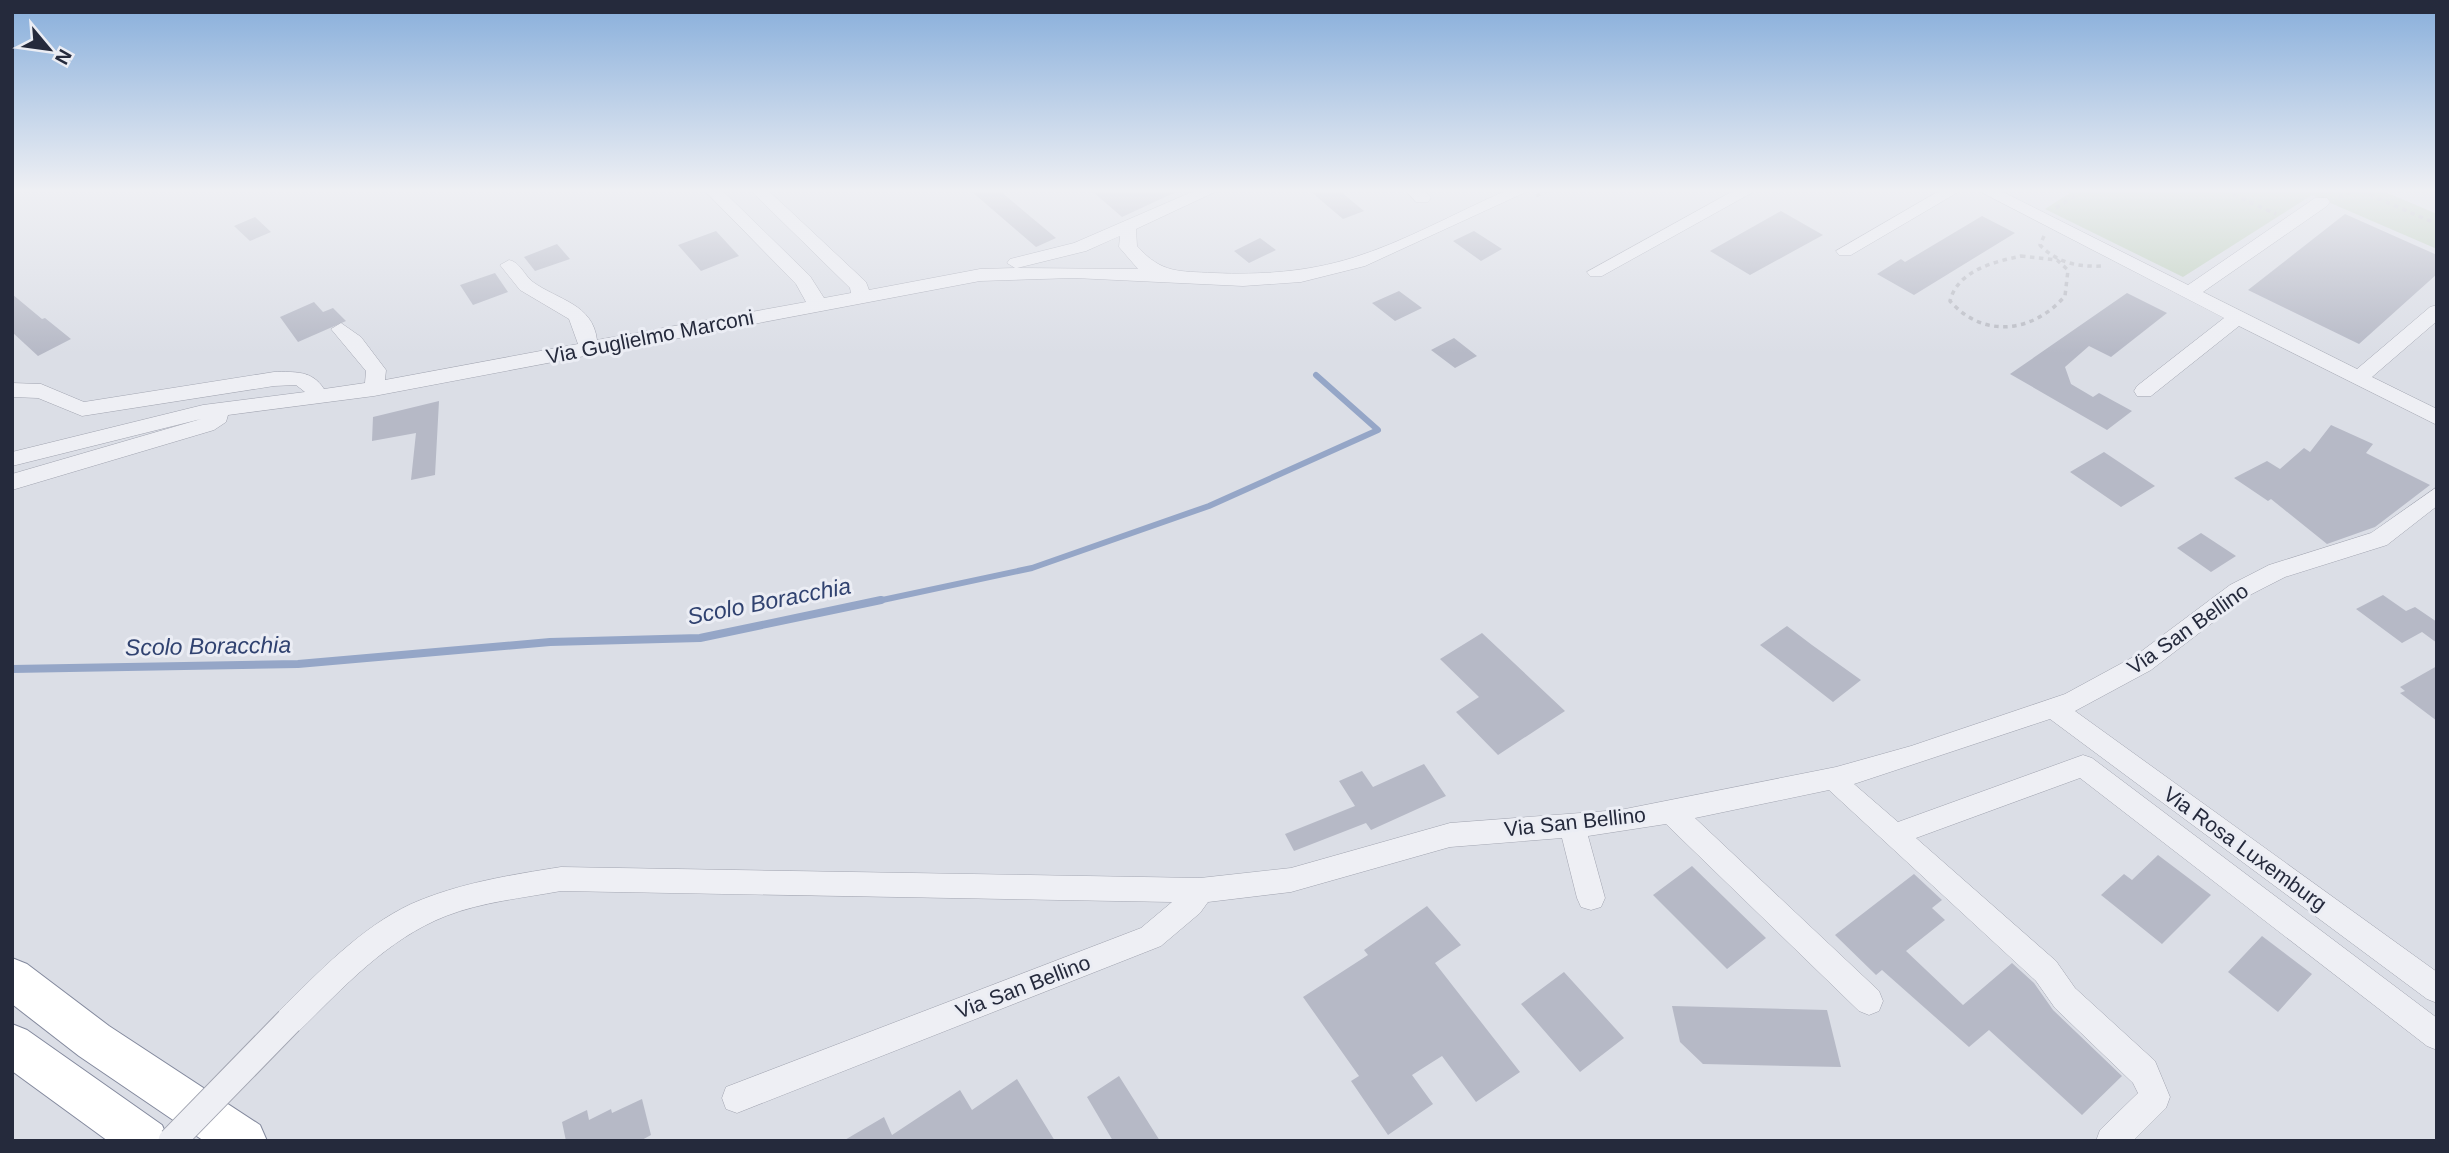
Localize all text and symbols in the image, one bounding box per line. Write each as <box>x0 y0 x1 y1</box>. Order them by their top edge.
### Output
north arrow <box>14 14 84 84</box>
text: N <box>51 46 76 68</box>
street label: Via Guglielmo Marconi <box>544 305 756 368</box>
water label: Scolo Boracchia <box>685 572 853 630</box>
street label: Via San Bellino <box>2123 578 2252 679</box>
water label: Scolo Boracchia <box>125 632 291 660</box>
street label: Via Rosa Luxemburg <box>2159 782 2331 915</box>
street label: Via San Bellino <box>1503 803 1647 840</box>
street label: Via San Bellino <box>952 950 1093 1023</box>

